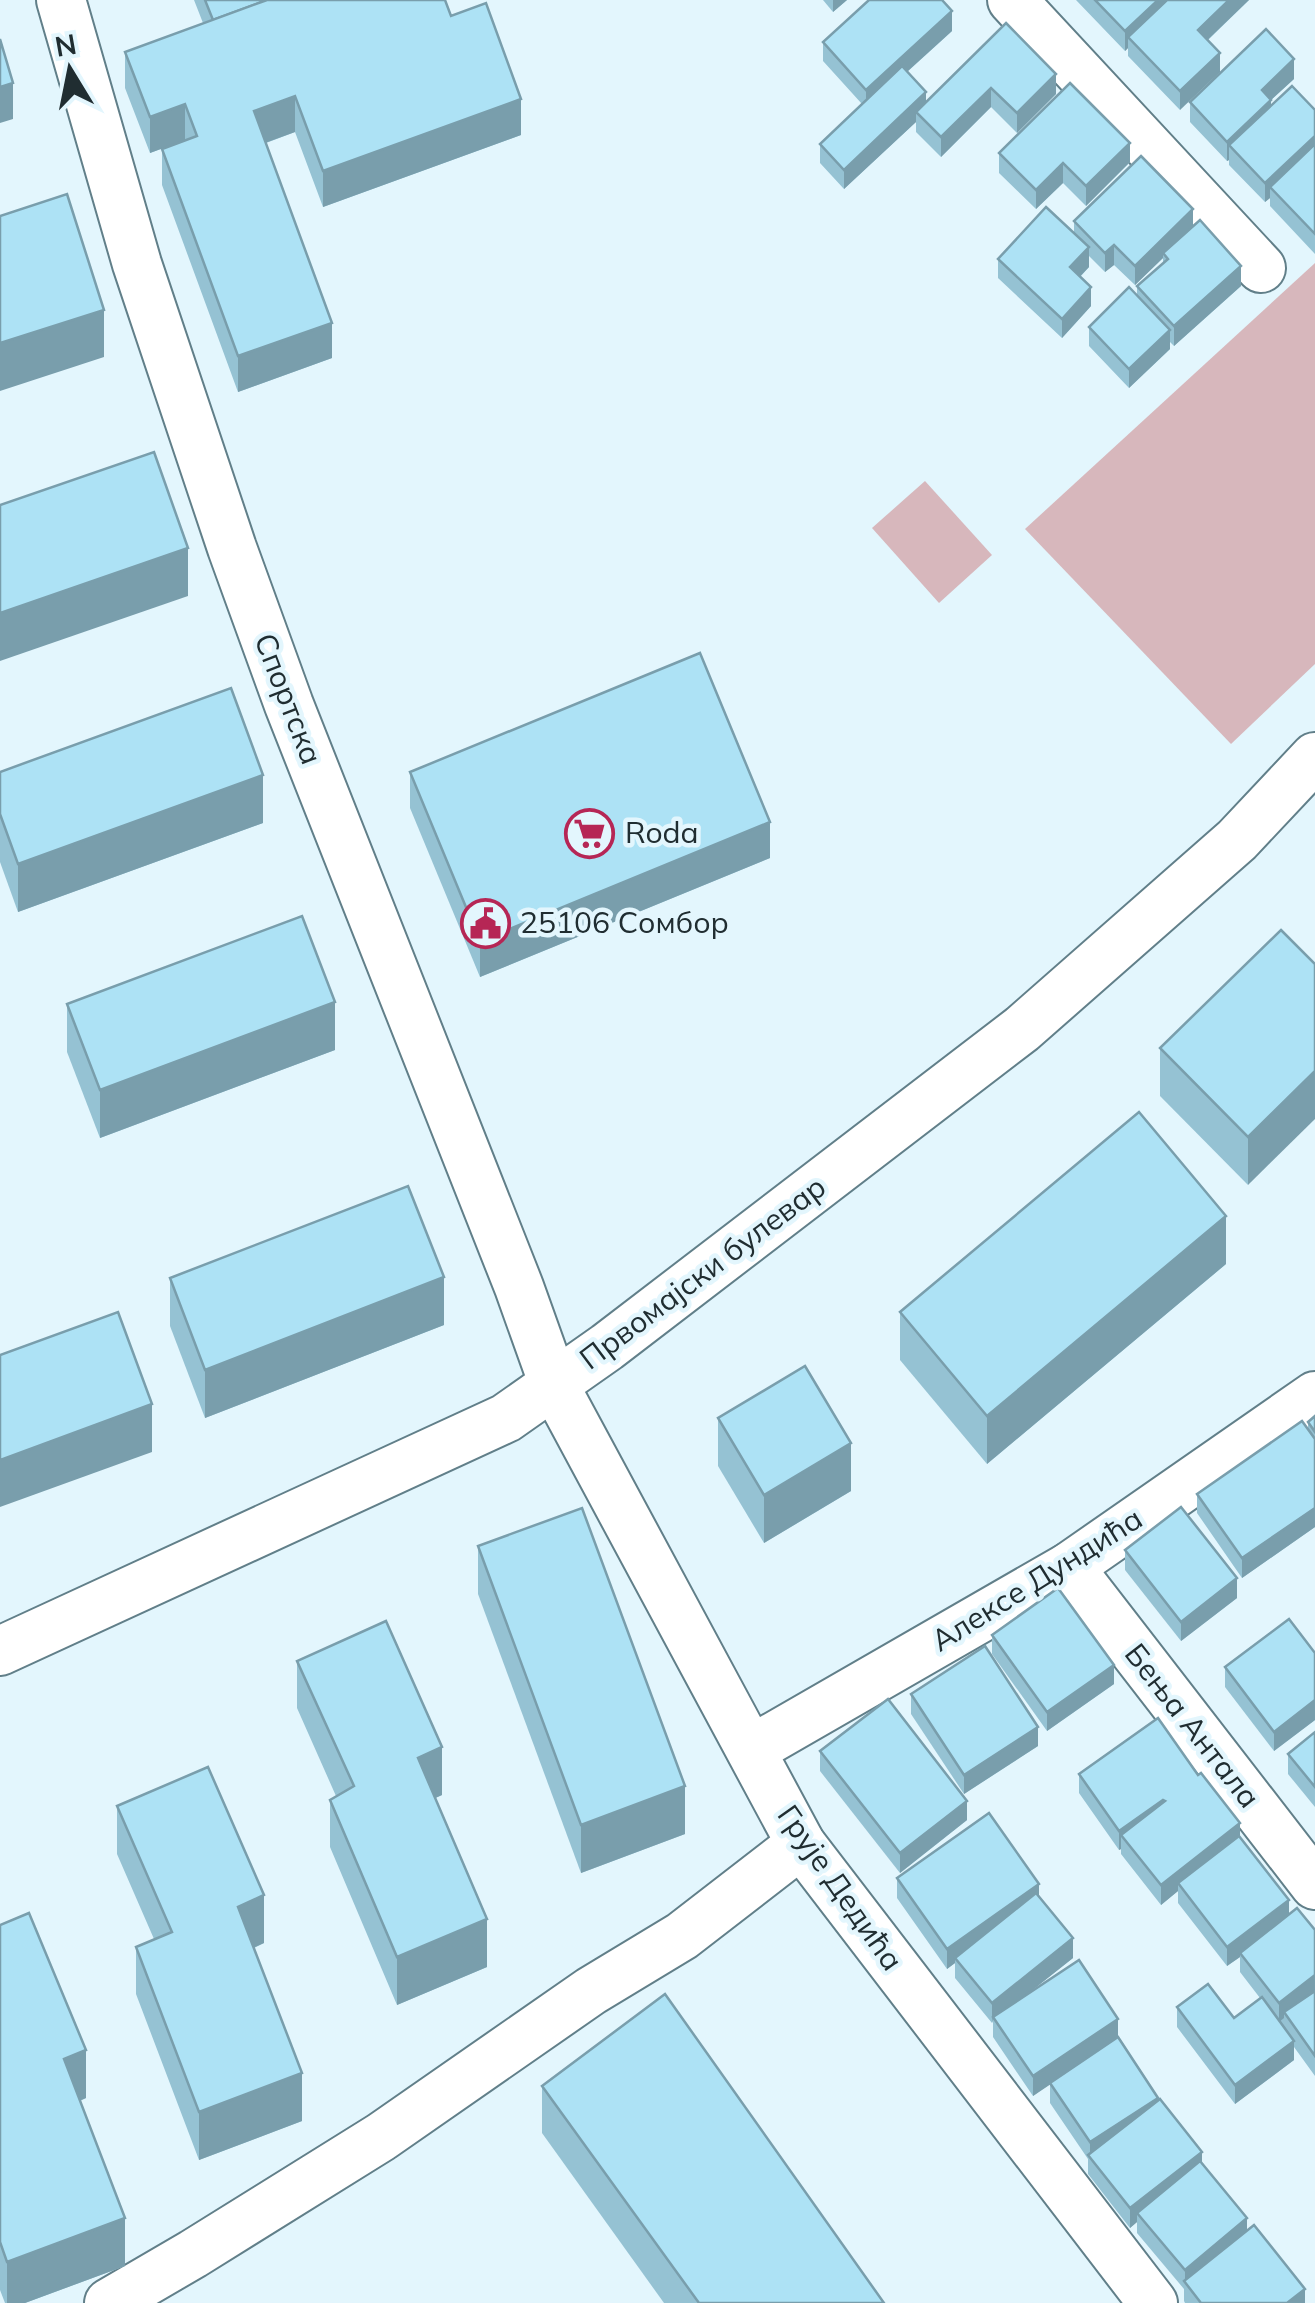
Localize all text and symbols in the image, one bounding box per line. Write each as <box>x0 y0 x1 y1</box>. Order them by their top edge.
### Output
north arrow <box>20 20 120 120</box>
text: N <box>52 26 79 64</box>
street label: Спортска <box>247 628 331 770</box>
supermarket icon: Roda <box>564 807 616 859</box>
place label: Roda <box>625 813 699 851</box>
public building icon: 25106 Сомбор <box>459 897 511 949</box>
place label: 25106 Сомбор <box>520 903 729 941</box>
street label: Првомајски булевар <box>572 1167 833 1377</box>
street label: Алексе Дундића <box>924 1499 1149 1659</box>
street label: Бења Антала <box>1117 1636 1269 1815</box>
street label: Грује Дедића <box>770 1797 912 1978</box>

